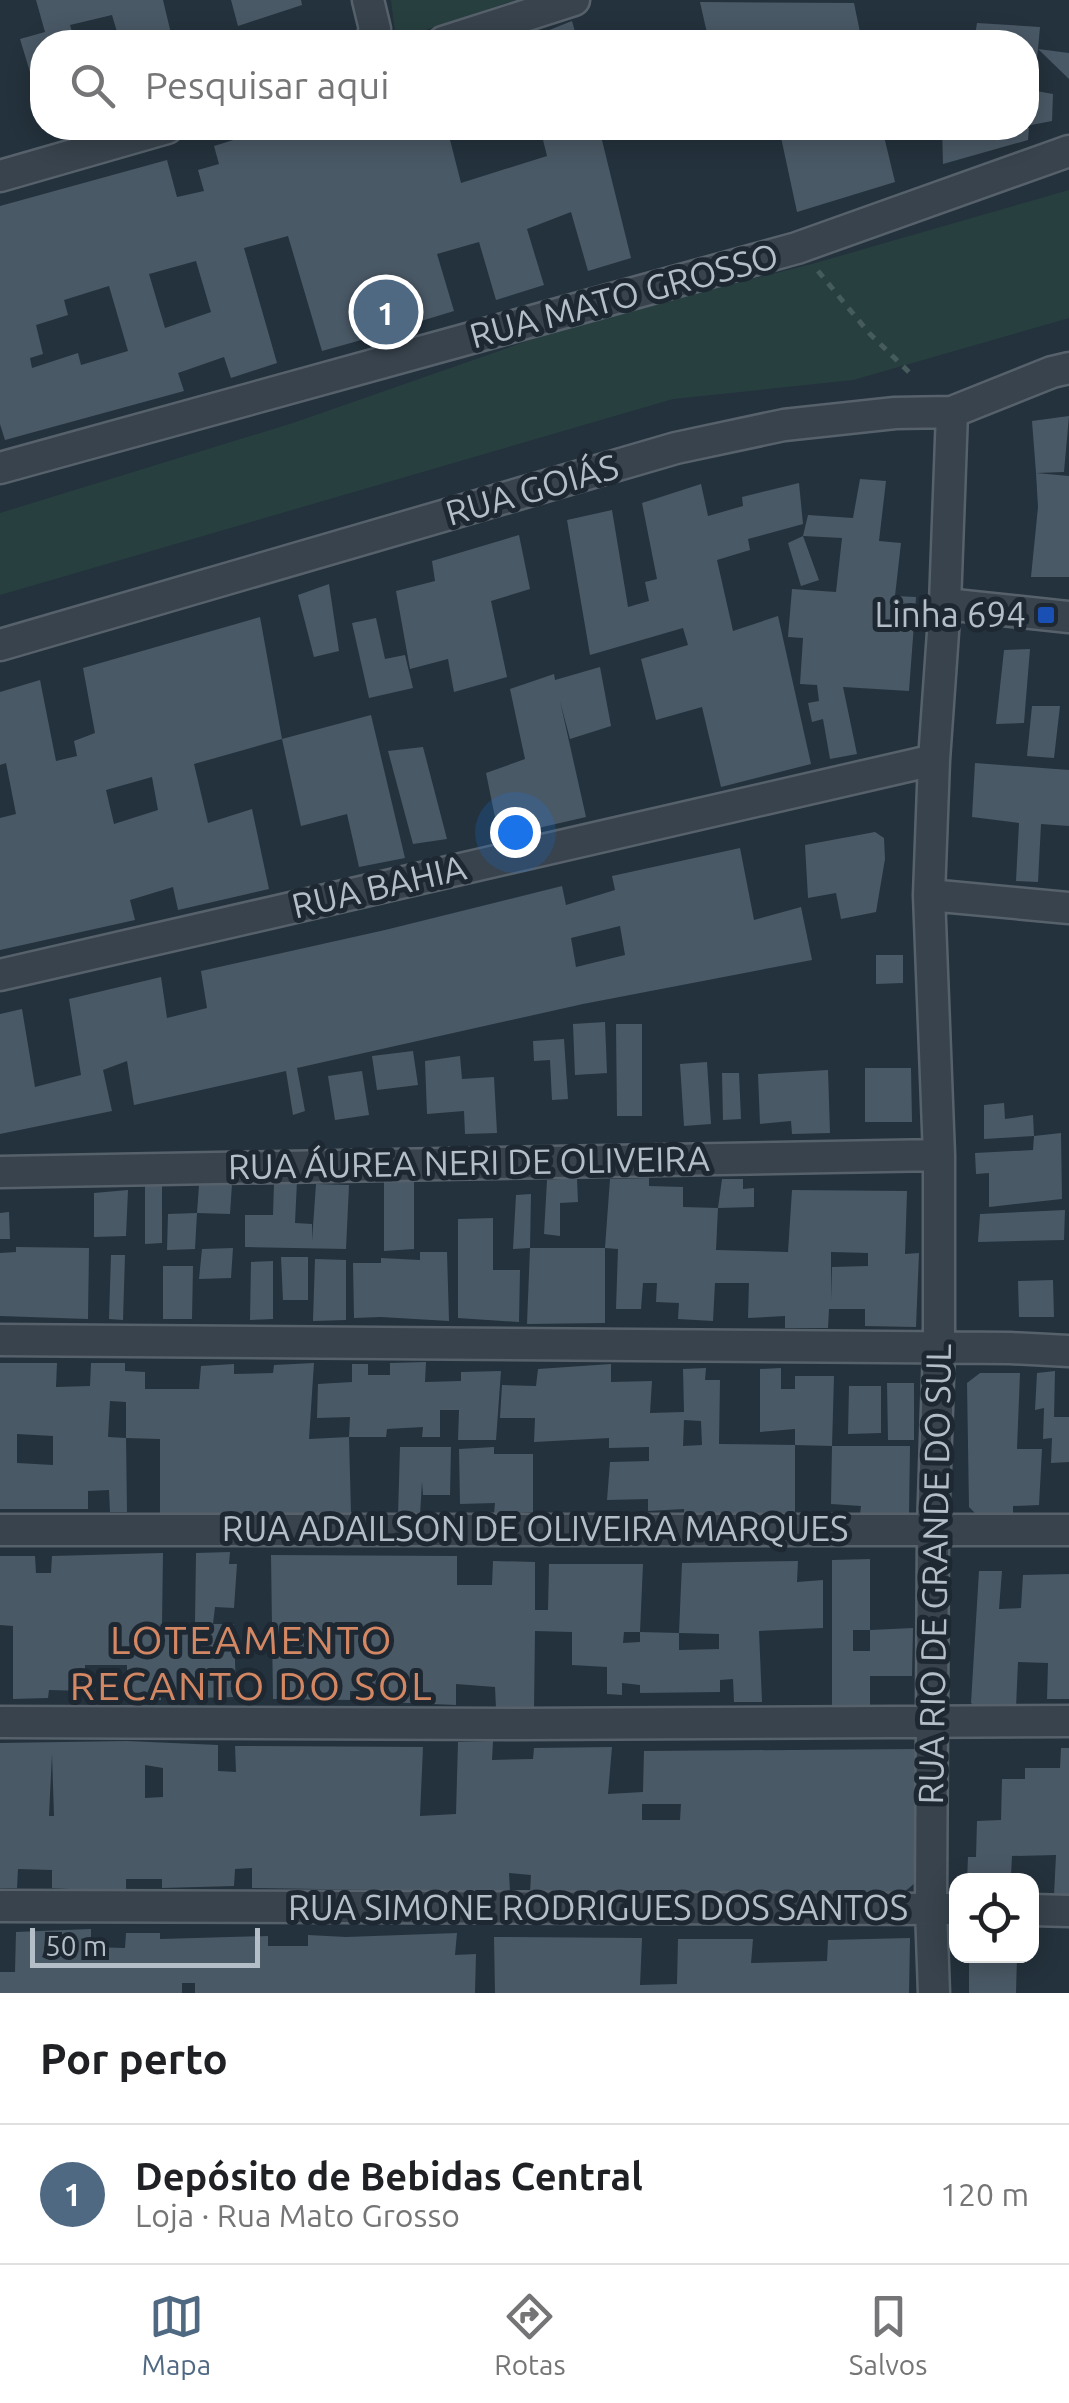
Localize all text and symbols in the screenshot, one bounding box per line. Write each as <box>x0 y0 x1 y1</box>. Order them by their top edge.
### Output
search box <box>30 30 1039 140</box>
icon: search <box>65 58 120 113</box>
text: Pesquisar aqui <box>145 64 389 106</box>
street label: RUA MATO GROSSO <box>465 235 782 355</box>
pin: 1 <box>354 274 418 350</box>
street label: RUA GOIÁS <box>441 444 622 533</box>
place label: Linha 694 <box>874 594 1026 634</box>
marker: Linha 694 <box>1035 604 1057 626</box>
your location <box>490 807 541 858</box>
street label: RUA BAHIA <box>288 847 470 925</box>
street label: RUA ÁUREA NERI DE OLIVEIRA <box>228 1137 710 1186</box>
street label: RUA RIO DE GRANDE DO SUL <box>910 1343 958 1805</box>
street label: RUA ADAILSON DE OLIVEIRA MARQUES <box>222 1508 848 1548</box>
district label: LOTEAMENTO RECANTO DO SOL <box>70 1617 434 1708</box>
map controls <box>949 1873 1039 1963</box>
button: locate <box>949 1873 1039 1963</box>
street label: RUA SIMONE RODRIGUES DOS SANTOS <box>288 1887 908 1927</box>
scale bar <box>30 1923 260 1968</box>
text: 50 m <box>45 1930 107 1961</box>
text: Por perto <box>40 2035 228 2082</box>
text: Depósito de Bebidas Central <box>135 2155 643 2197</box>
text: 1 <box>63 2176 82 2212</box>
text: 120 m <box>940 2176 1029 2212</box>
text: Loja · Rua Mato Grosso <box>135 2197 460 2233</box>
tab: Mapa <box>142 2289 211 2380</box>
tab: Rotas <box>494 2289 566 2380</box>
tab: Salvos <box>849 2289 927 2380</box>

